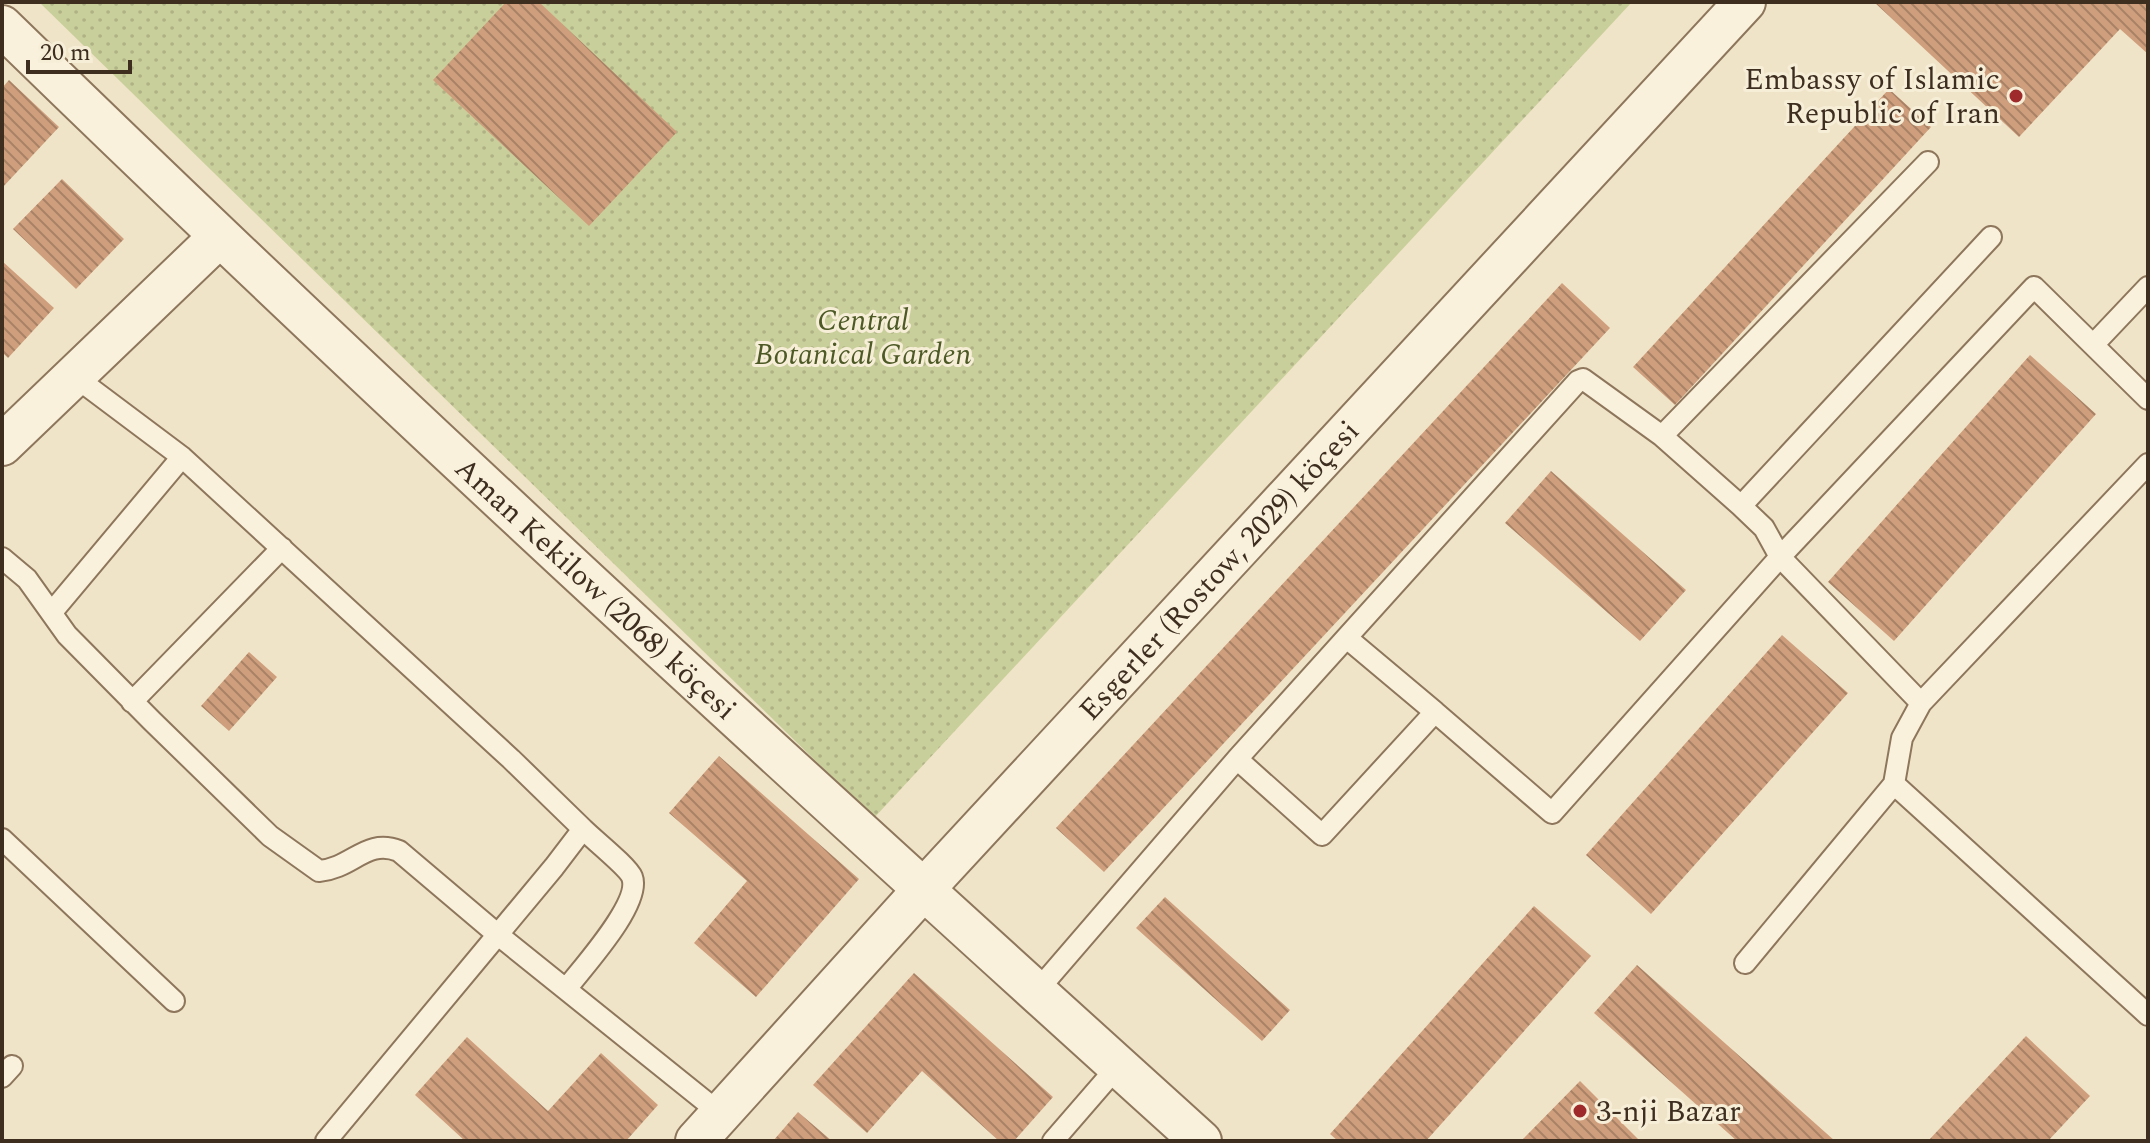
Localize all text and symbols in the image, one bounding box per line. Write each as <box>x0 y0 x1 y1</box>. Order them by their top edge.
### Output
scale bar <box>28 24 130 74</box>
text: 20 m <box>40 35 91 71</box>
place label: Embassy of Islamic Republic of Iran <box>1744 57 2000 137</box>
marker: Embassy of Islamic Republic of Iran <box>2007 87 2025 105</box>
park label: Central Botanical Garden <box>755 298 972 378</box>
street label: Esgerler (Rostow, 2029) köçesi <box>1068 410 1371 732</box>
street label: Aman Kekilow (2068) köçesi <box>444 447 747 732</box>
place label: 3-nji Bazar <box>1596 1089 1741 1135</box>
marker: 3-nji Bazar <box>1571 1102 1589 1120</box>

